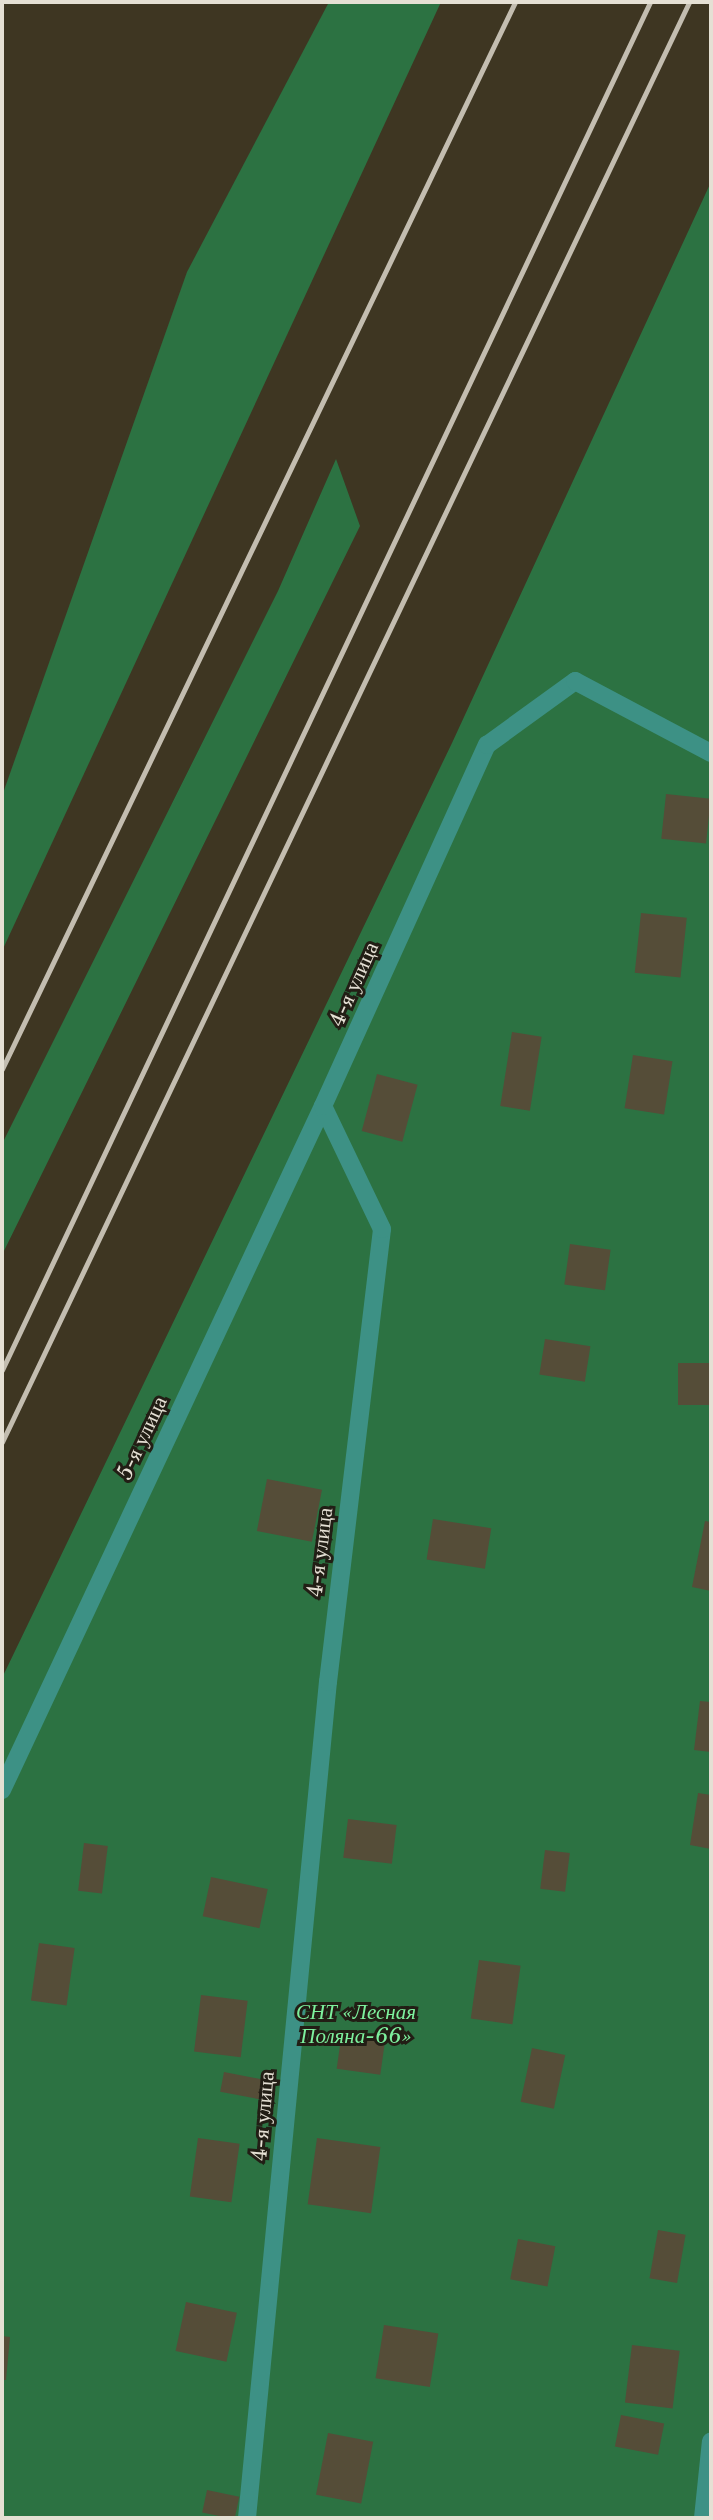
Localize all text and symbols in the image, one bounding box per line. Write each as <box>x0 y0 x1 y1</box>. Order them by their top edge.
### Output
street label: 4-я улица <box>324 938 384 1030</box>
street label: 5-я улица <box>112 1392 172 1484</box>
street label: 4-я улица <box>302 1506 338 1598</box>
park label: СНТ «Лесная Поляна-66» <box>296 1999 416 2049</box>
street label: 4-я улица <box>247 2070 279 2162</box>

